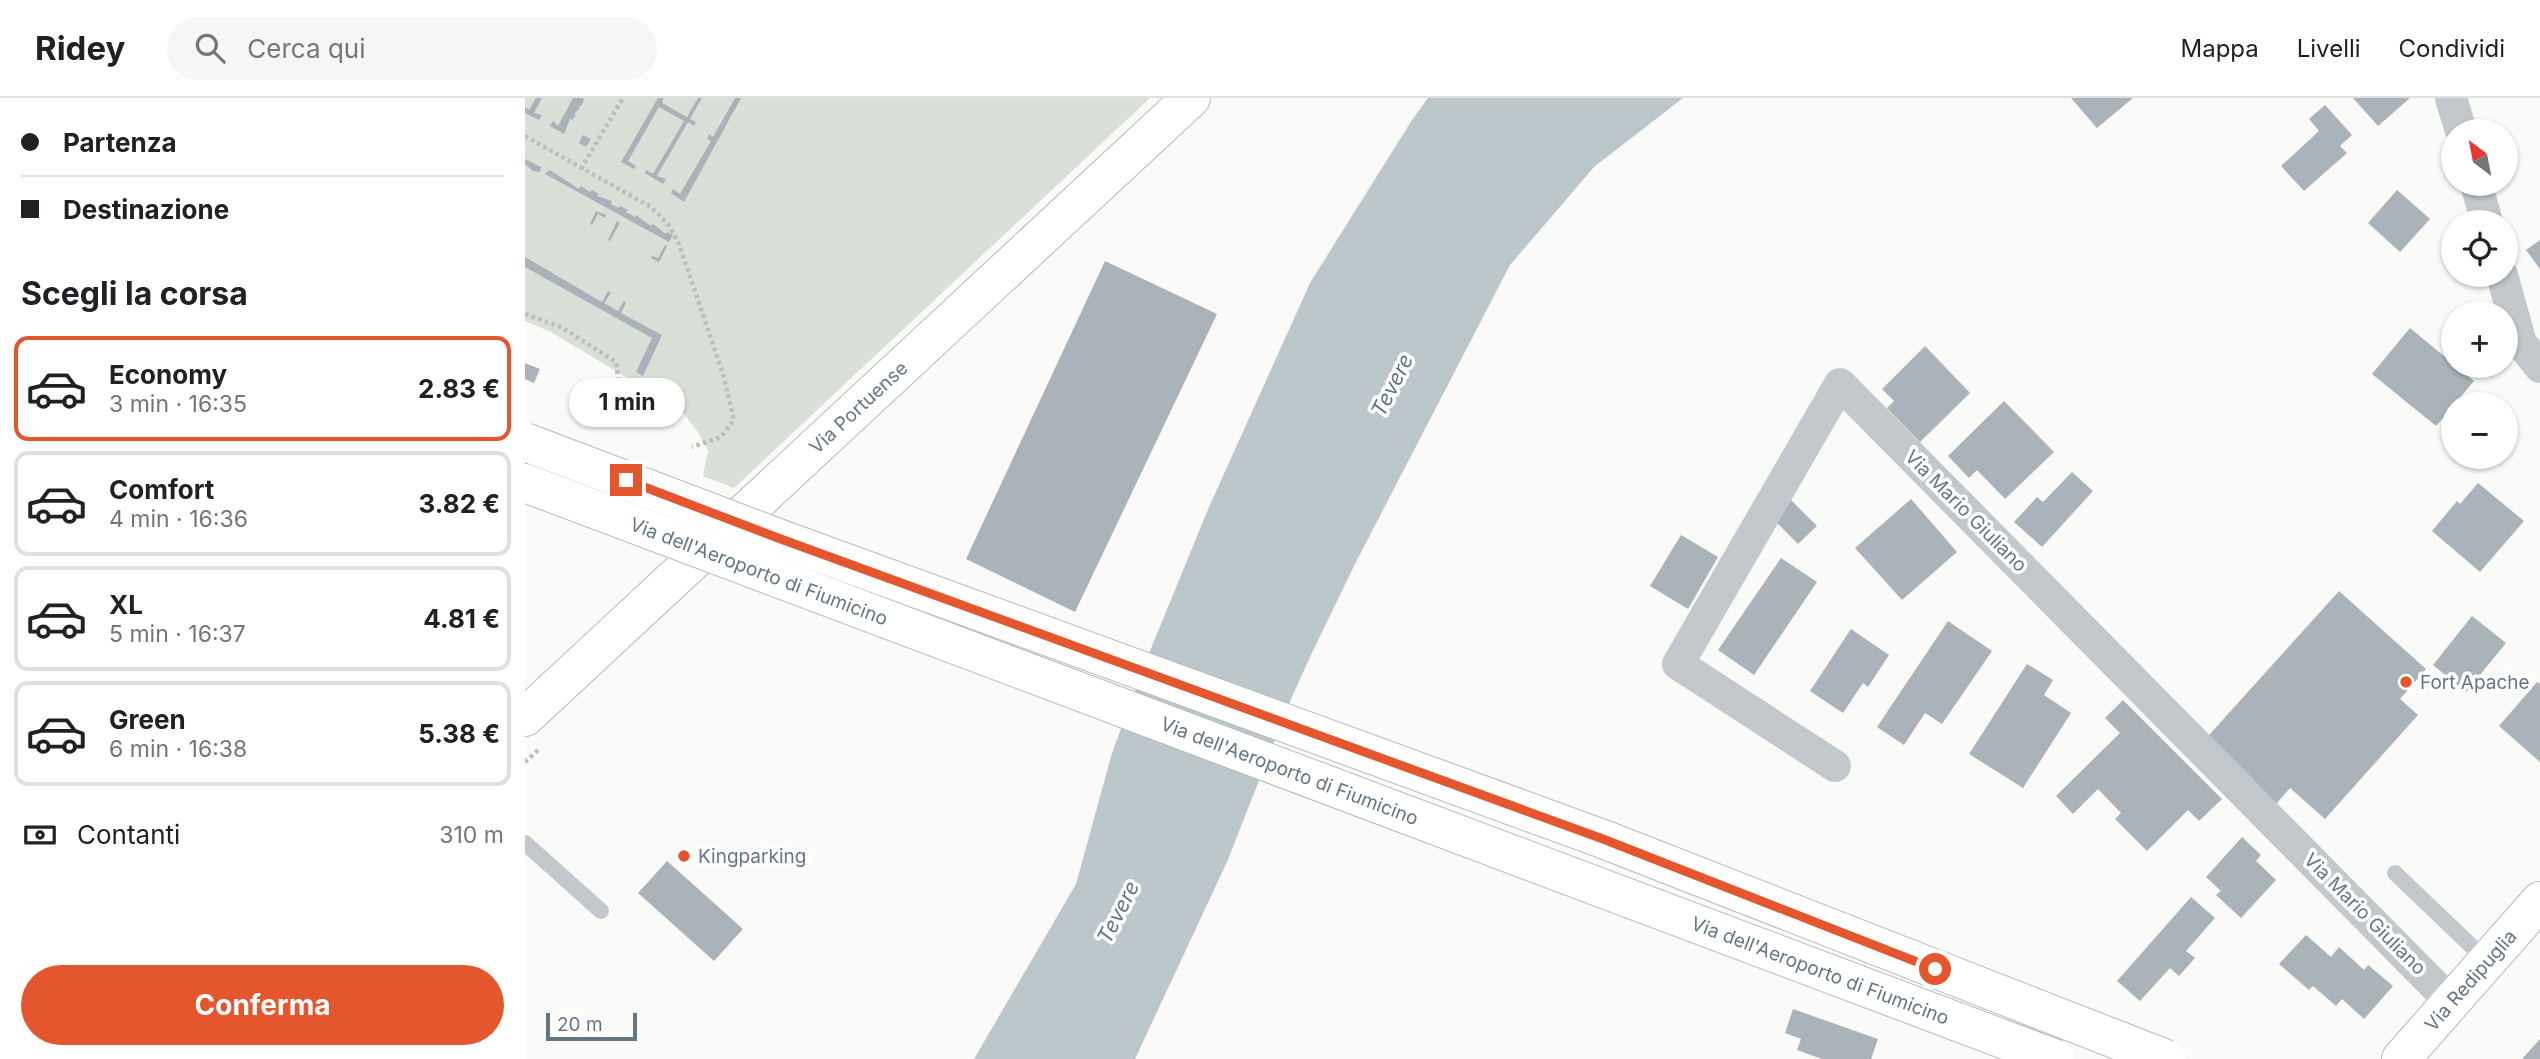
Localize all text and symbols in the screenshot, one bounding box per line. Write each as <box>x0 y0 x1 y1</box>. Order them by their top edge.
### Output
search box <box>167 17 657 80</box>
text: Ridey <box>35 28 125 68</box>
icon: search <box>191 29 229 67</box>
text: Cerca qui <box>247 33 365 64</box>
text: Mappa <box>2180 34 2259 63</box>
text: Livelli <box>2297 34 2361 63</box>
text: Condividi <box>2399 34 2505 63</box>
north arrow <box>2441 119 2518 196</box>
map controls <box>2441 119 2518 469</box>
text: Partenza <box>63 127 177 158</box>
text: Destinazione <box>63 194 229 225</box>
button: locate <box>2441 210 2518 287</box>
text: Scegli la corsa <box>21 274 248 313</box>
button: + <box>2441 301 2518 378</box>
water label: Tevere <box>1366 350 1418 420</box>
street label: Via Portuense <box>804 356 912 458</box>
icon: car <box>25 357 88 420</box>
text: Economy <box>109 359 227 390</box>
text: 2.83 € <box>418 373 500 404</box>
callout: 1 min <box>568 378 684 428</box>
text: 1 min <box>599 388 655 416</box>
text: 3 min · 16:35 <box>109 390 247 418</box>
button: − <box>2441 392 2518 469</box>
street label: Via Mario Giuliano <box>1900 445 2032 577</box>
route end <box>610 464 642 496</box>
icon: car <box>25 472 88 535</box>
text: Comfort <box>109 474 214 505</box>
text: 3.82 € <box>419 488 500 519</box>
text: 4 min · 16:36 <box>109 505 248 533</box>
street label: Via dell'Aeroporto di Fiumicino <box>627 512 891 630</box>
icon: car <box>25 587 88 650</box>
text: XL <box>109 589 143 620</box>
text: 4.81 € <box>423 603 500 634</box>
text: 5 min · 16:37 <box>109 620 246 648</box>
place label: Fort Apache <box>2420 671 2530 694</box>
marker: Fort Apache <box>2398 674 2414 690</box>
icon: car <box>25 702 88 765</box>
text: Green <box>109 704 186 735</box>
street label: Via dell'Aeroporto di Fiumicino <box>1158 712 1422 830</box>
text: 5.38 € <box>418 718 500 749</box>
text: 6 min · 16:38 <box>109 735 247 763</box>
icon: cash <box>21 816 59 854</box>
text: Contanti <box>77 819 180 850</box>
text: 310 m <box>439 821 504 849</box>
place label: Kingparking <box>698 845 806 868</box>
marker: Kingparking <box>676 848 692 864</box>
street label: Via Mario Giuliano <box>2299 848 2431 980</box>
water label: Tevere <box>1092 877 1144 947</box>
street label: Via dell'Aeroporto di Fiumicino <box>1688 911 1952 1029</box>
street label: Via Redipuglia <box>2420 925 2521 1036</box>
route start <box>1919 953 1951 985</box>
button: Conferma <box>21 965 504 1045</box>
scale bar <box>546 1010 637 1042</box>
text: 20 m <box>557 1013 603 1036</box>

